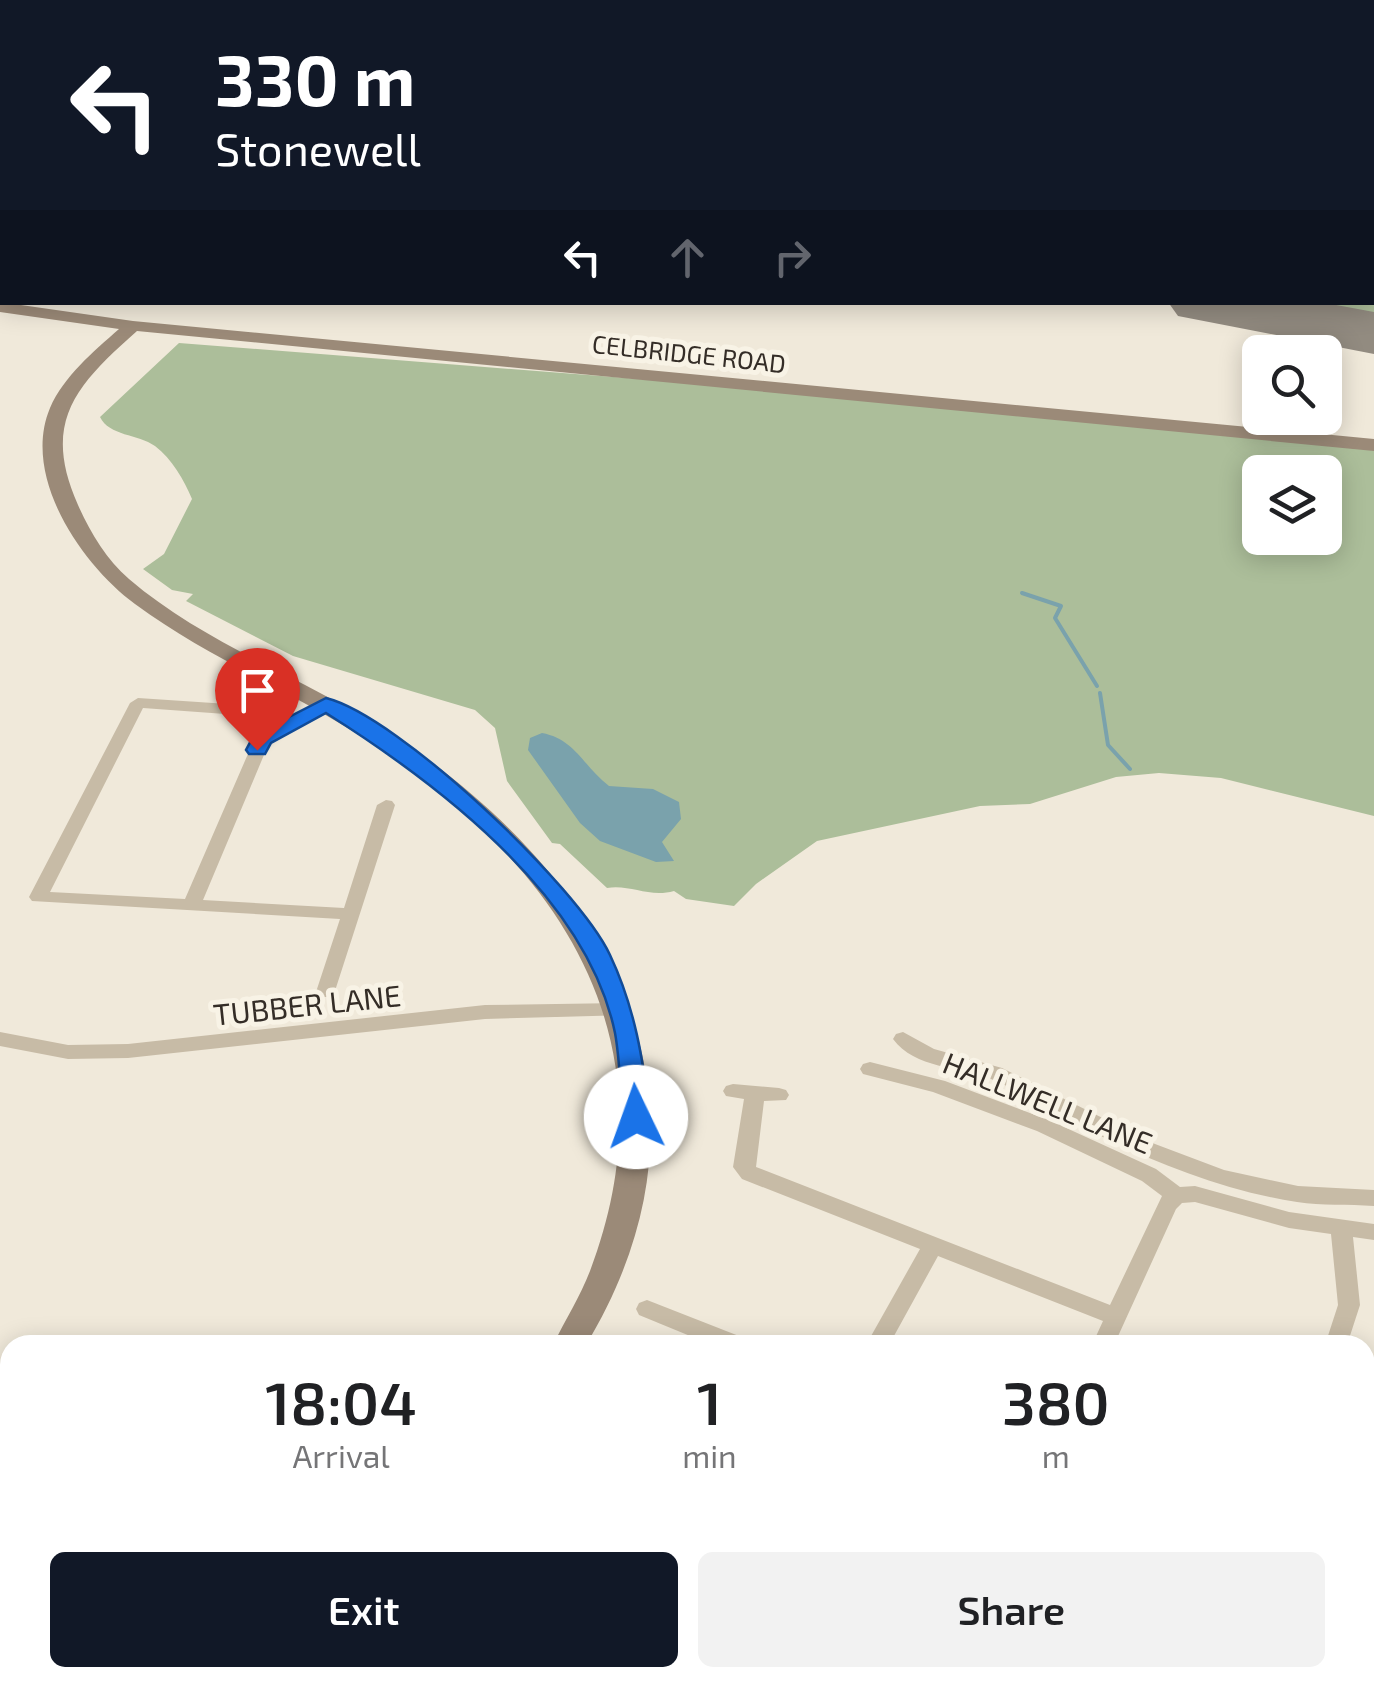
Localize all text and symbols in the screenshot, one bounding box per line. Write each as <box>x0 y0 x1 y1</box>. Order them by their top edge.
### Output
text: 330 m <box>215 36 415 120</box>
icon: left <box>50 40 180 170</box>
text: Stonewell <box>215 121 421 175</box>
icon: left <box>555 230 610 285</box>
icon: ahead <box>660 230 715 285</box>
icon: right <box>765 230 820 285</box>
street label: CELBRIDGE ROAD <box>591 328 787 378</box>
map controls <box>1242 335 1342 555</box>
button: search <box>1242 335 1342 435</box>
button: layers <box>1242 455 1342 555</box>
pin <box>215 648 300 751</box>
icon: arrive <box>230 663 285 718</box>
street label: TUBBER LANE <box>211 976 403 1032</box>
street label: HALLWELL LANE <box>938 1044 1158 1160</box>
position arrow <box>584 1065 688 1169</box>
text: 18:04 <box>265 1365 417 1437</box>
text: 1 <box>697 1365 722 1437</box>
text: 380 <box>1002 1365 1110 1437</box>
text: Arrival <box>292 1436 390 1474</box>
text: min <box>682 1436 737 1474</box>
text: m <box>1042 1436 1070 1474</box>
button: Exit <box>50 1552 678 1667</box>
button: Share <box>698 1552 1325 1667</box>

